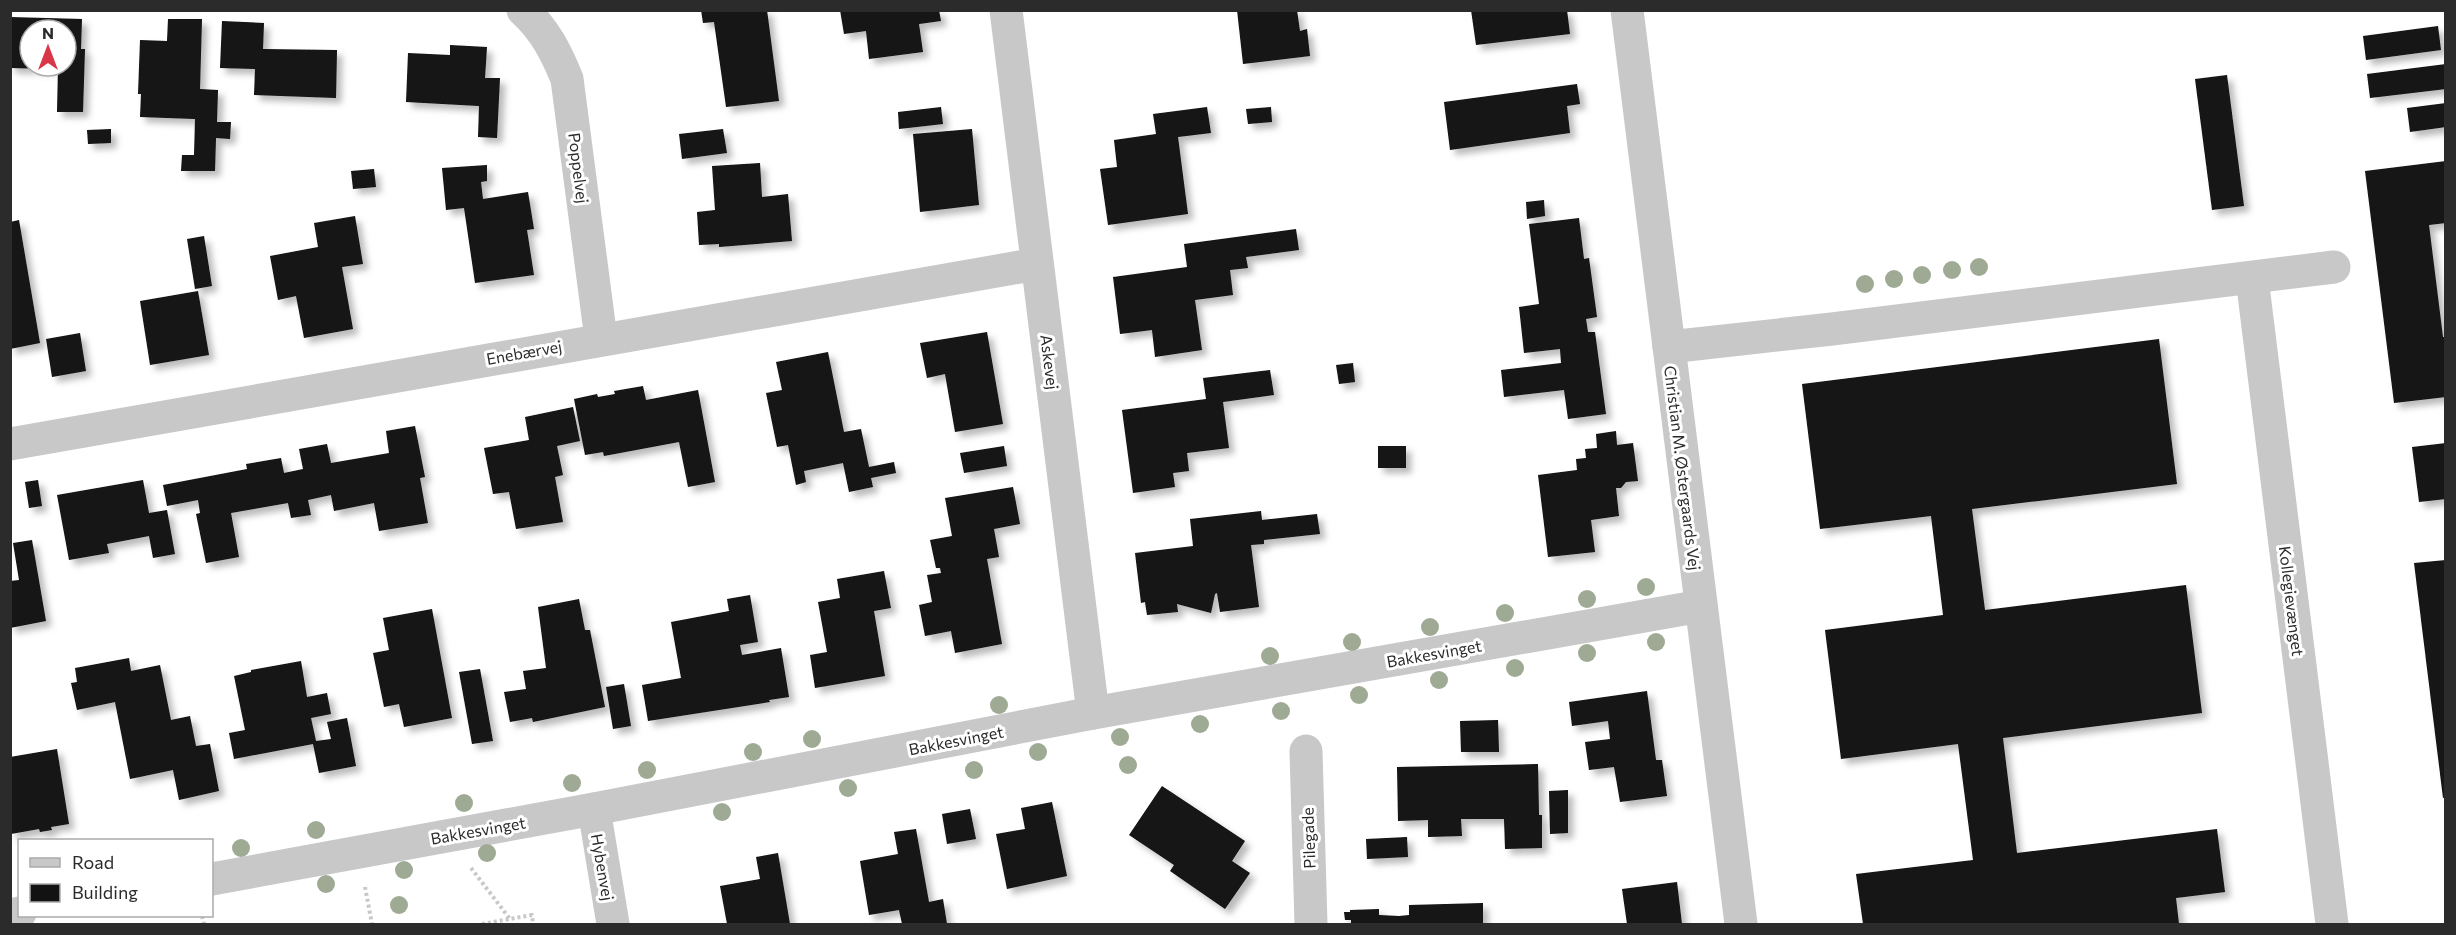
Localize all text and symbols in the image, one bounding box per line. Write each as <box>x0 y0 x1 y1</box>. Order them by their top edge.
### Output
north arrow <box>18 18 78 78</box>
text: N <box>42 23 54 42</box>
street label: Poppelvej <box>565 132 593 204</box>
street label: Askevej <box>1037 333 1063 391</box>
street label: Enebærvej <box>485 336 563 368</box>
street label: Christian M. Østergaards Vej <box>1661 364 1705 572</box>
street label: Kollegievænget <box>2276 545 2308 658</box>
street label: Bakkesvinget <box>1385 635 1483 671</box>
street label: Bakkesvinget <box>907 721 1005 758</box>
street label: Pilegade <box>1297 807 1319 869</box>
street label: Bakkesvinget <box>429 812 527 848</box>
street label: Hybenvej <box>588 832 618 902</box>
legend <box>18 839 213 917</box>
text: Road <box>72 851 114 873</box>
text: Building <box>72 881 138 903</box>

